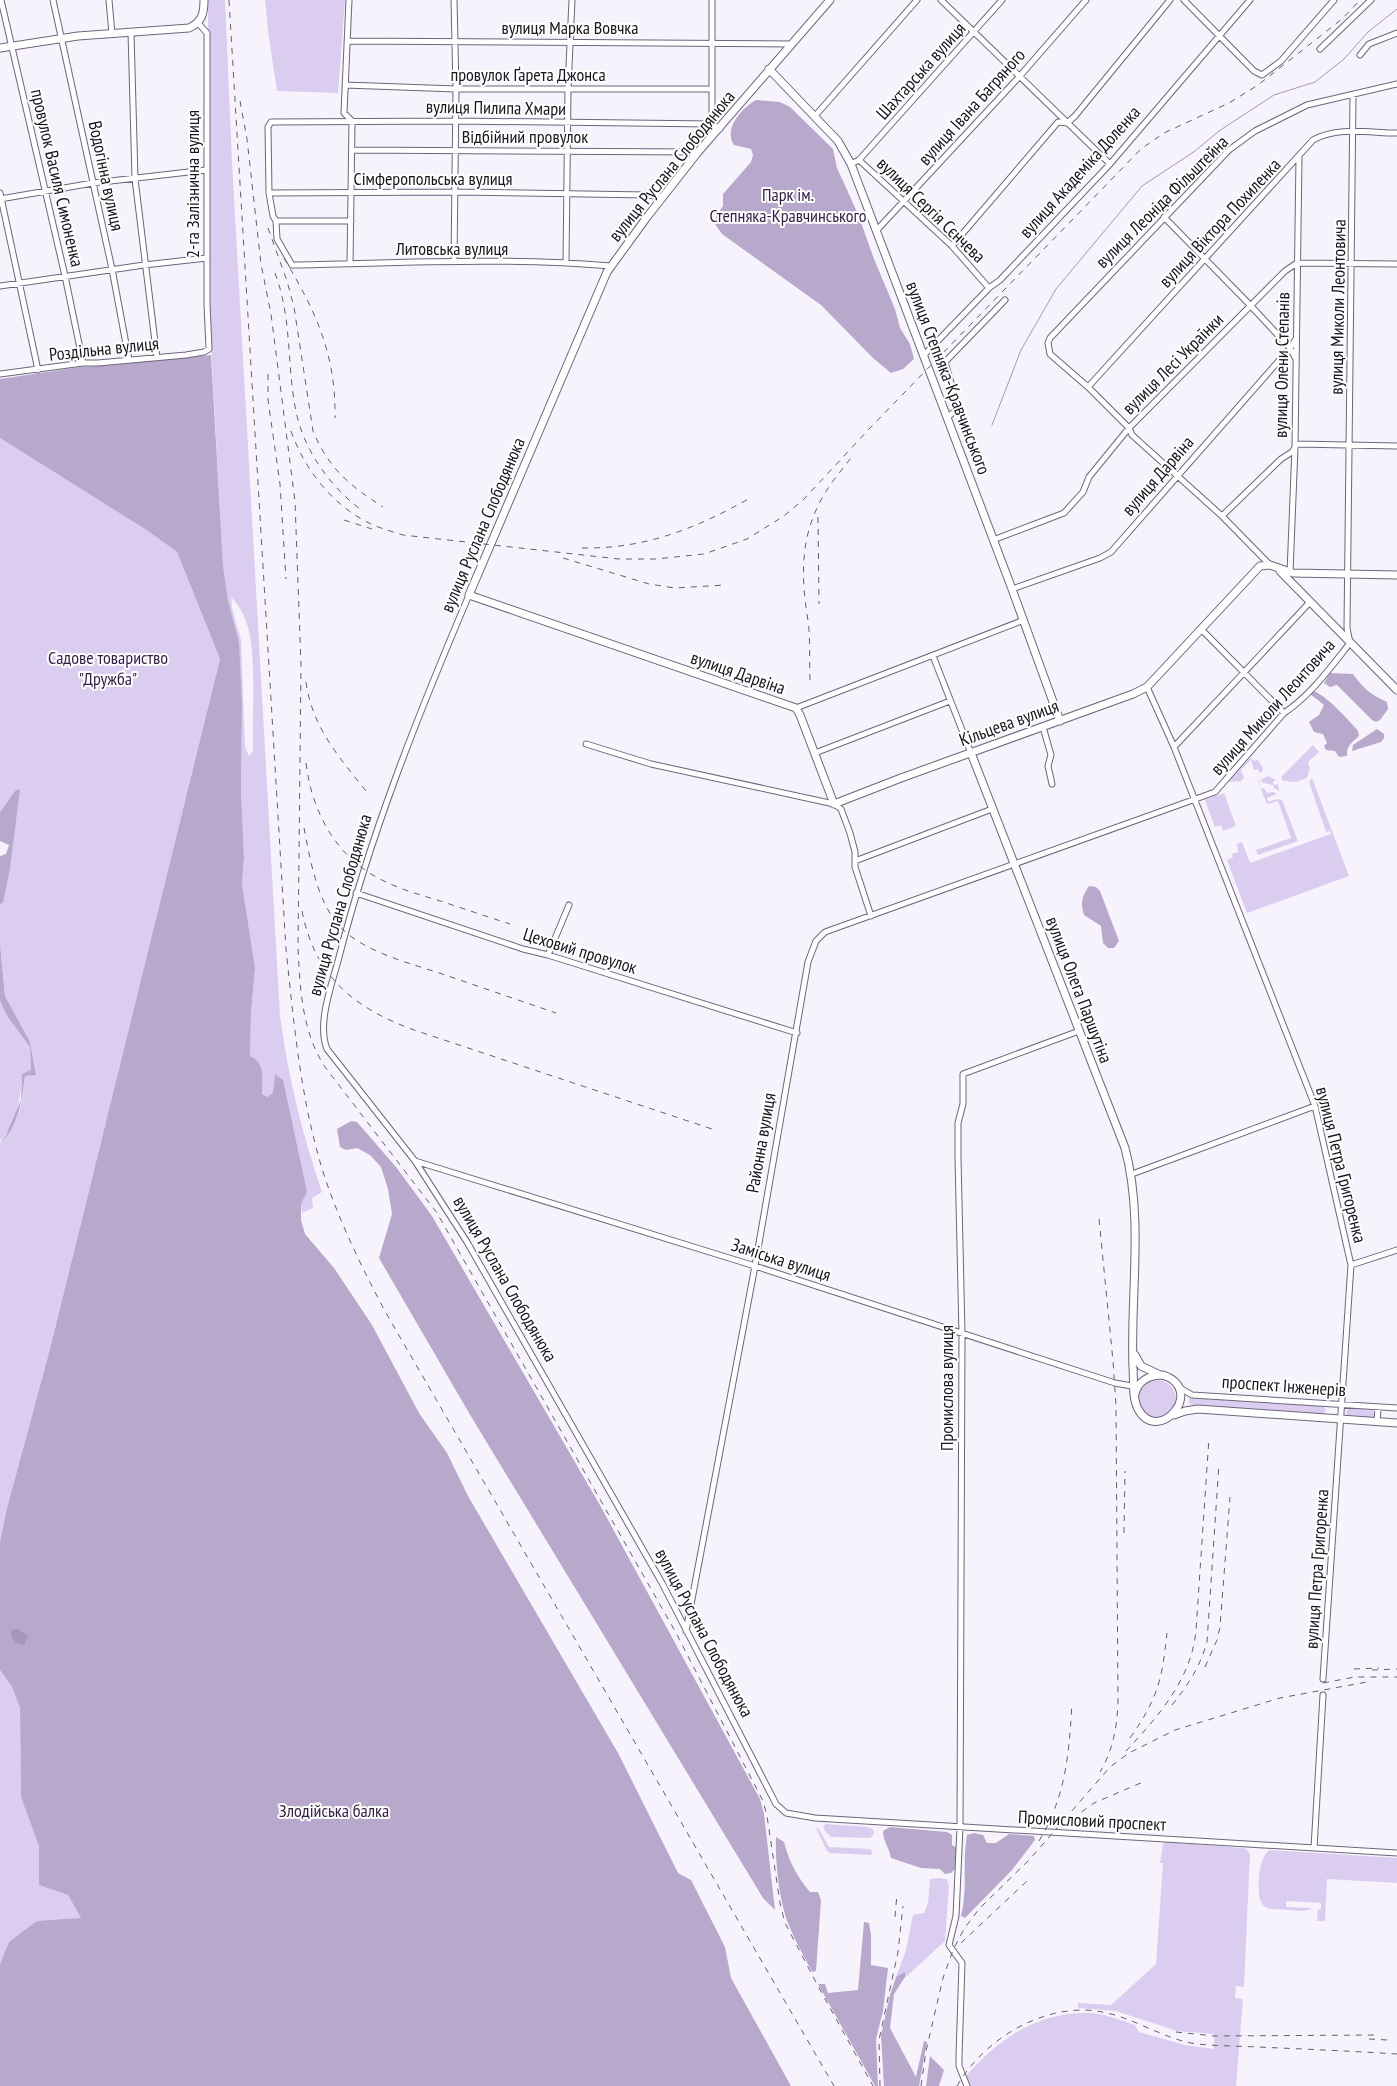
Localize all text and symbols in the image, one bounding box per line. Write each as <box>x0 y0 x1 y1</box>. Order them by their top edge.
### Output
street label: вулиця Марка Вовчка <box>501 16 639 39</box>
street label: Шахтарська вулиця <box>871 17 970 124</box>
street label: вулиця Івана Багряного <box>913 43 1030 170</box>
street label: провулок Ґарета Джонса <box>450 63 606 86</box>
street label: вулиця Руслана Слободянюка <box>604 85 740 246</box>
street label: провулок Василя Симоненка <box>26 87 89 269</box>
street label: вулиця Пилипа Хмари <box>426 95 566 120</box>
street label: вулиця Академіка Доленка <box>1014 101 1145 243</box>
street label: 2-га Залізнична вулиця <box>181 110 204 258</box>
street label: Водогінна вулиця <box>84 119 129 233</box>
street label: Відбійний провулок <box>462 125 588 148</box>
street label: вулиця Леоніда Фільштейна <box>1090 130 1233 273</box>
street label: вулиця Сергія Сєнчева <box>872 152 990 267</box>
street label: вулиця Віктора Похиленка <box>1154 153 1285 292</box>
street label: Сімферопольська вулиця <box>353 167 513 190</box>
park label: Парк ім. Степняка-Кравчинського <box>710 183 867 227</box>
street label: вулиця Миколи Леонтовича <box>1324 219 1351 395</box>
street label: Литовська вулиця <box>395 237 508 260</box>
street label: вулиця Степняка-Кравчинського <box>901 278 996 478</box>
street label: вулиця Олени Степанів <box>1269 292 1294 438</box>
street label: вулиця Лесі Українки <box>1117 308 1228 419</box>
street label: Роздільна вулиця <box>48 331 160 366</box>
street label: вулиця Дарвіна <box>1117 431 1199 520</box>
street label: вулиця Руслана Слободянюка <box>435 434 530 616</box>
street label: вулиця Миколи Леонтовича <box>1205 634 1340 780</box>
park label: Садове товариство "Дружба" <box>48 646 168 690</box>
street label: вулиця Дарвіна <box>688 646 788 699</box>
street label: Кільцева вулиця <box>956 694 1062 751</box>
street label: вулиця Руслана Слободянюка <box>303 811 376 998</box>
street label: вулиця Олега Паршутіна <box>1041 913 1118 1066</box>
street label: Цеховий провулок <box>520 922 640 979</box>
street label: вулиця Петра Григоренка <box>1311 1085 1372 1245</box>
street label: Районна вулиця <box>740 1091 781 1195</box>
street label: вулиця Руслана Слободянюка <box>449 1192 562 1366</box>
street label: Заміська вулиця <box>728 1233 834 1286</box>
street label: Промислова вулиця <box>935 1325 958 1451</box>
street label: проспект Інженерів <box>1221 1370 1347 1401</box>
street label: вулиця Петра Григоренка <box>1299 1488 1334 1650</box>
street label: вулиця Руслана Слободянюка <box>650 1544 759 1721</box>
park label: Злодійська балка <box>279 1799 389 1822</box>
street label: Промисловий проспект <box>1017 1805 1167 1836</box>

